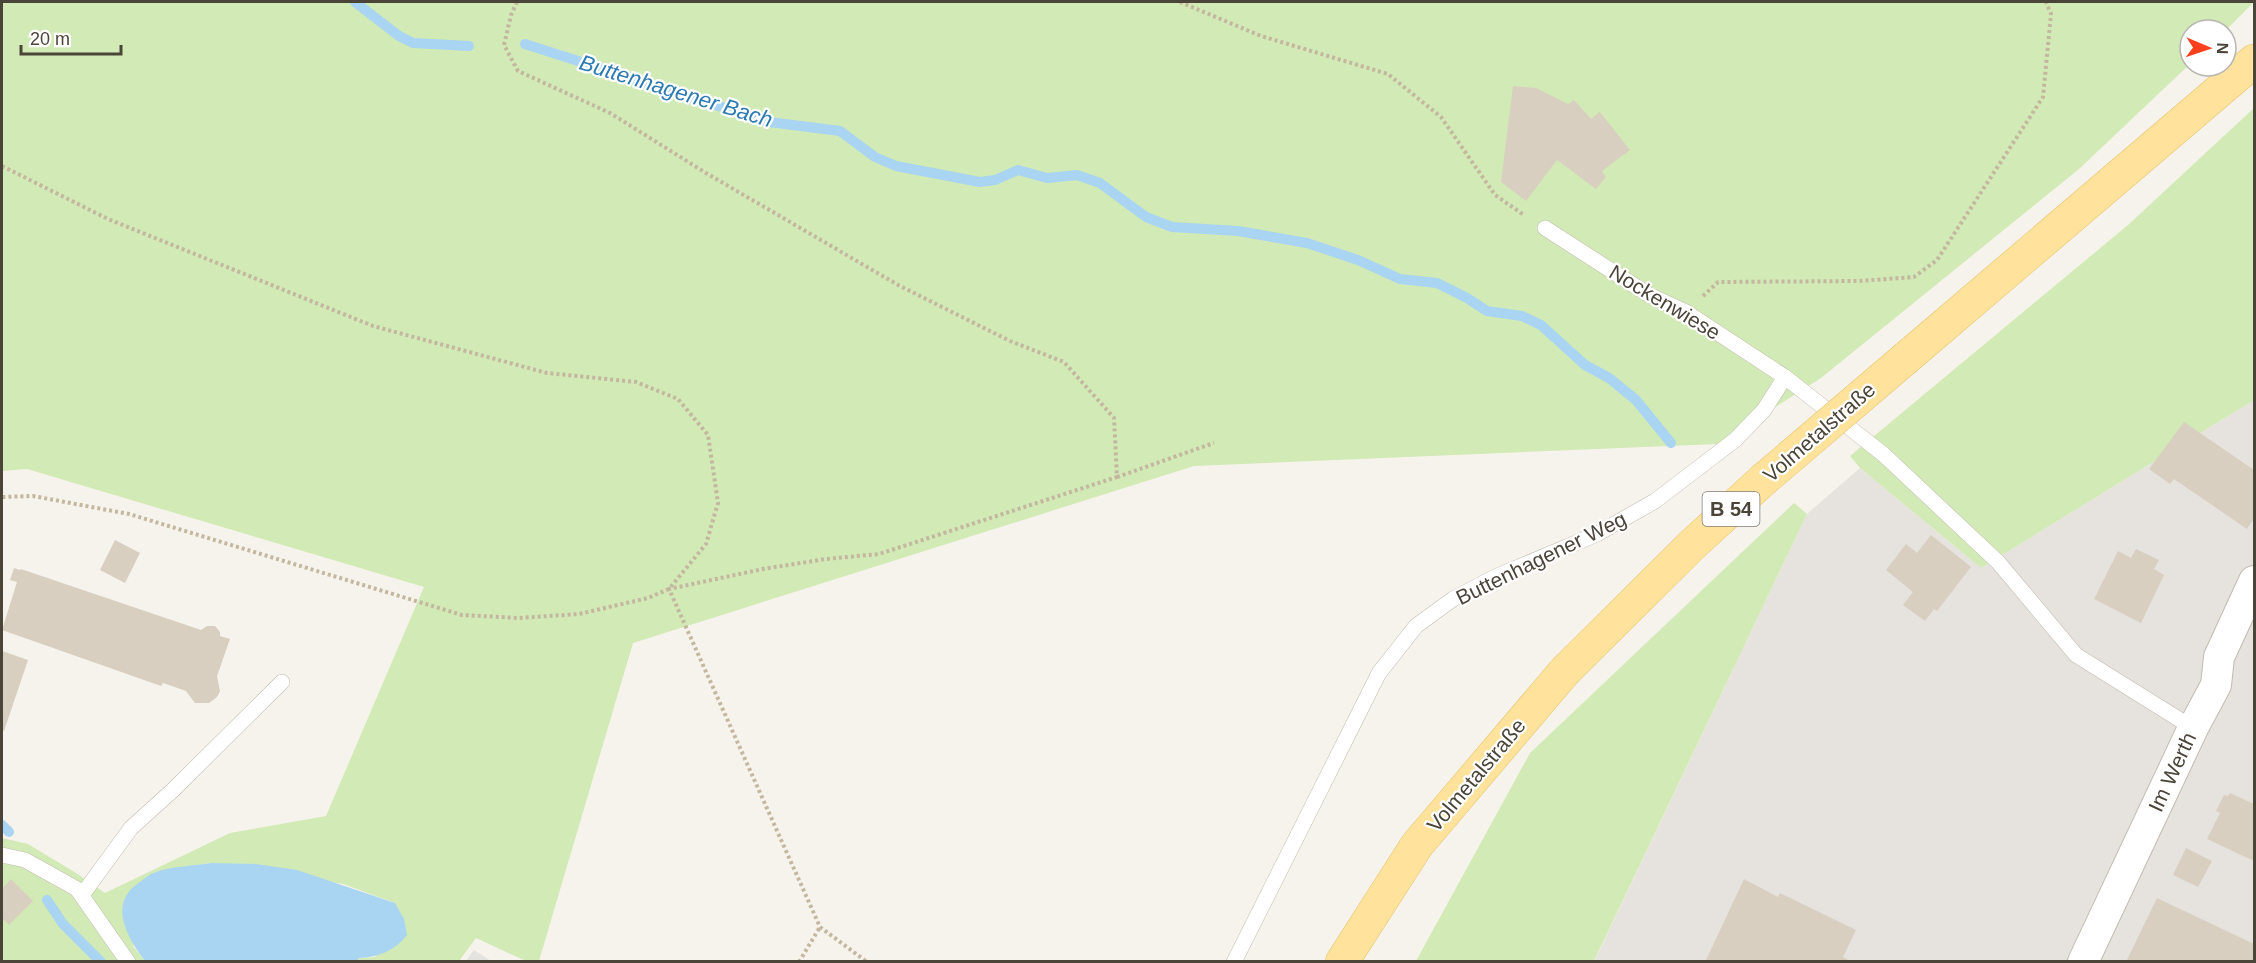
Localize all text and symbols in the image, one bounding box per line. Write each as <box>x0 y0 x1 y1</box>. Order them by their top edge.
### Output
scale bar <box>21 18 122 56</box>
north arrow <box>2178 18 2238 78</box>
text: 20 m <box>30 29 70 49</box>
text: N <box>2214 42 2231 55</box>
water label: Buttenhagener Bach <box>576 50 776 132</box>
street label: Nockenwiese <box>1606 260 1724 344</box>
street label: Volmetalstraße <box>1759 377 1879 487</box>
road number: B 54 <box>1702 492 1760 526</box>
street label: Buttenhagener Weg <box>1452 507 1630 609</box>
street label: Volmetalstraße <box>1422 714 1530 836</box>
street label: Im Werth <box>2144 729 2200 815</box>

